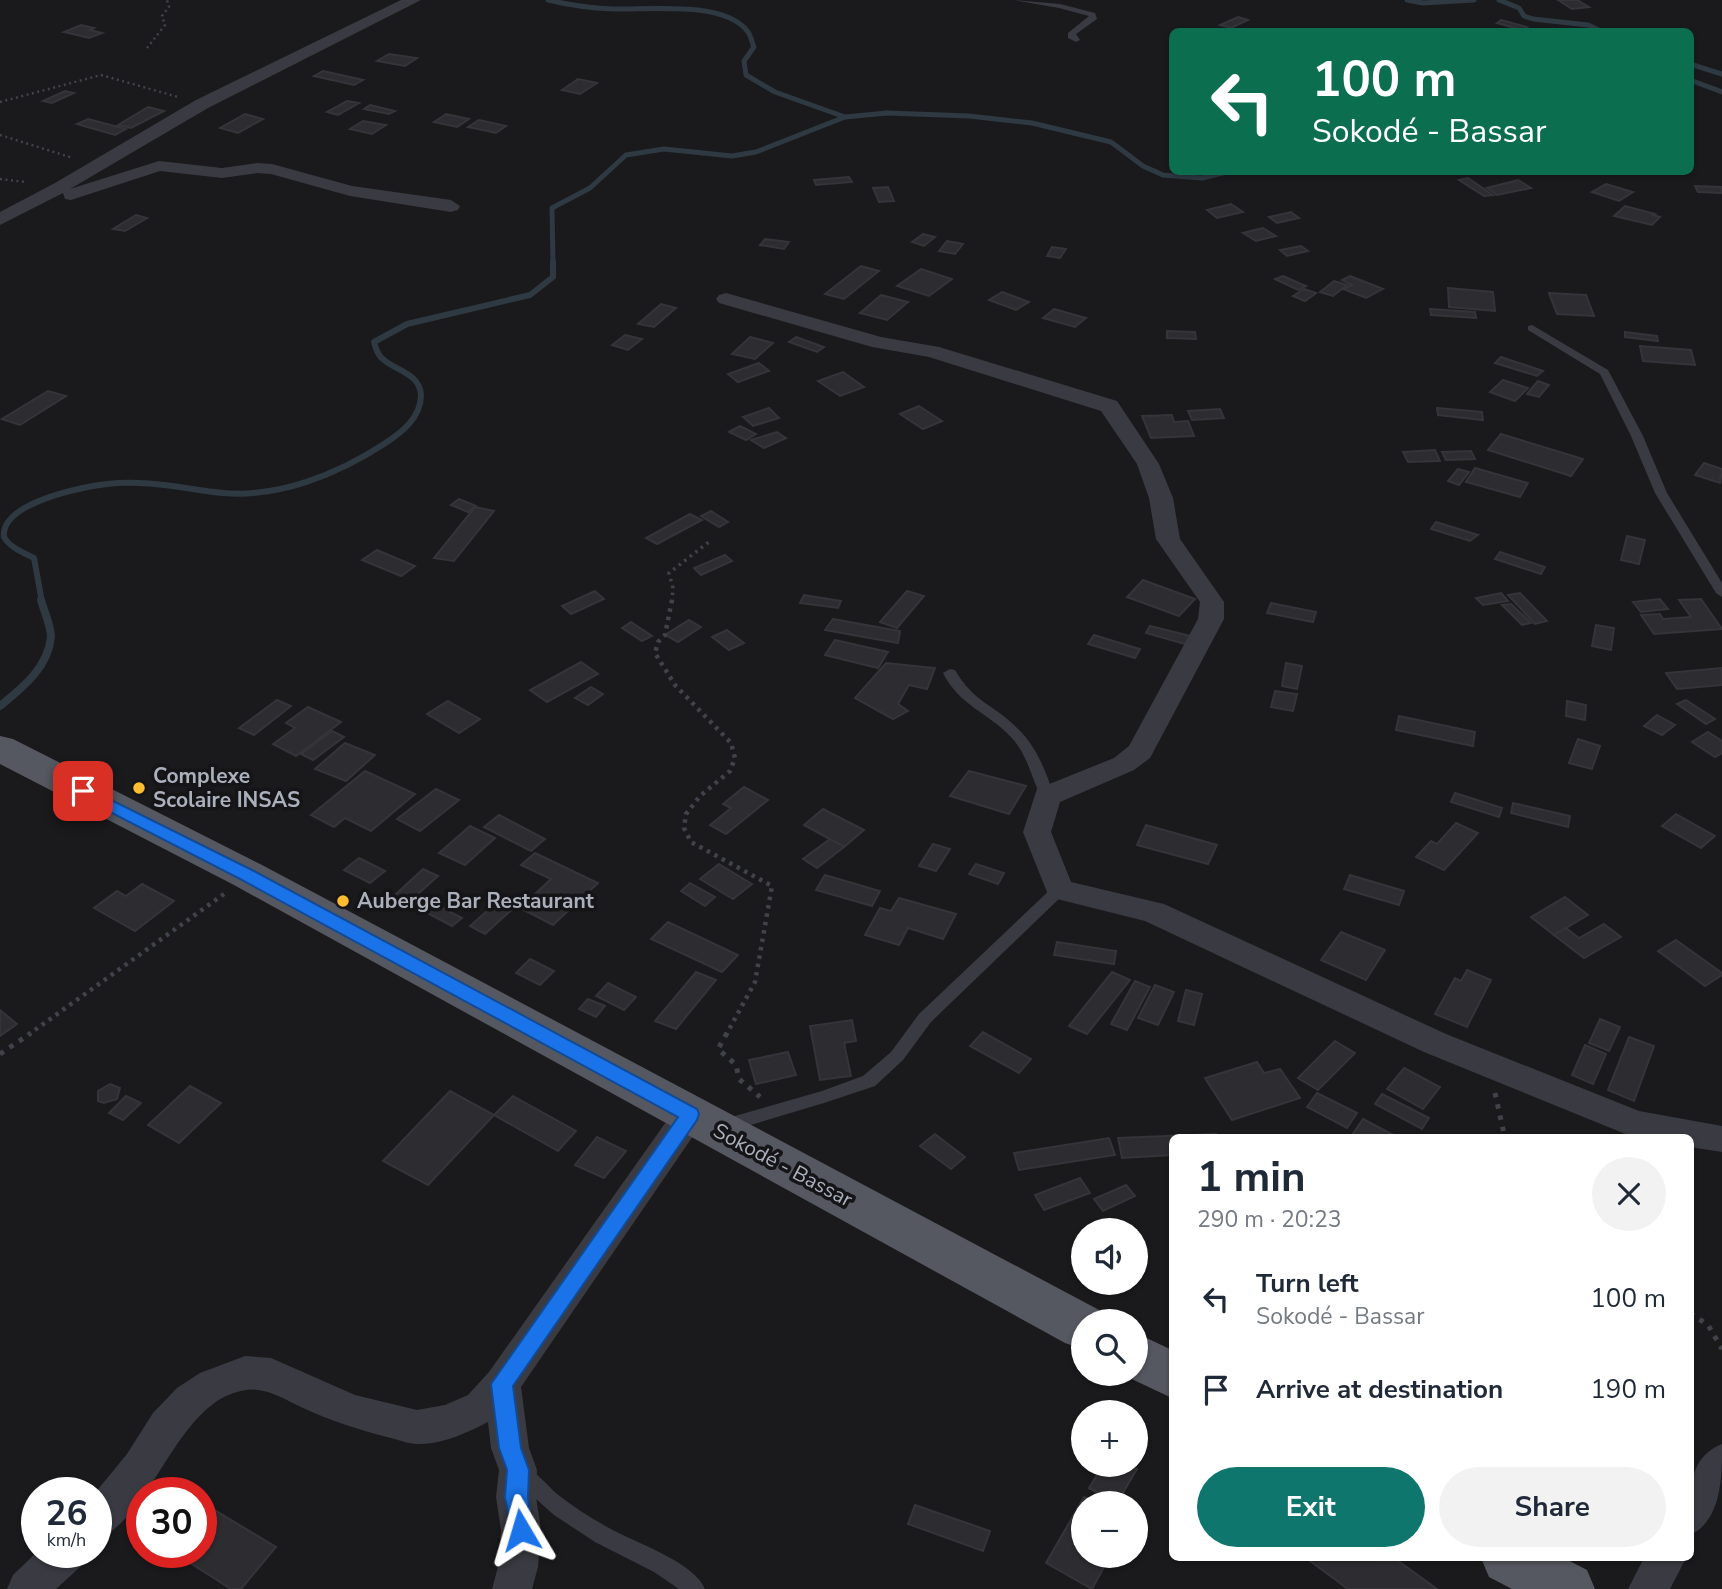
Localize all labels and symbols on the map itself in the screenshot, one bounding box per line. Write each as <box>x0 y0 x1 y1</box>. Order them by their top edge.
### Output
pin <box>53 761 113 821</box>
place label: Complexe Scolaire INSAS <box>153 762 300 814</box>
marker: Complexe Scolaire INSAS <box>131 780 147 796</box>
place label: Auberge Bar Restaurant <box>357 887 595 915</box>
marker: Auberge Bar Restaurant <box>335 893 351 909</box>
street label: Sokodé - Bassar <box>709 1117 858 1214</box>
speed limit sign: 30 <box>126 1477 217 1568</box>
position arrow <box>484 1493 558 1567</box>

